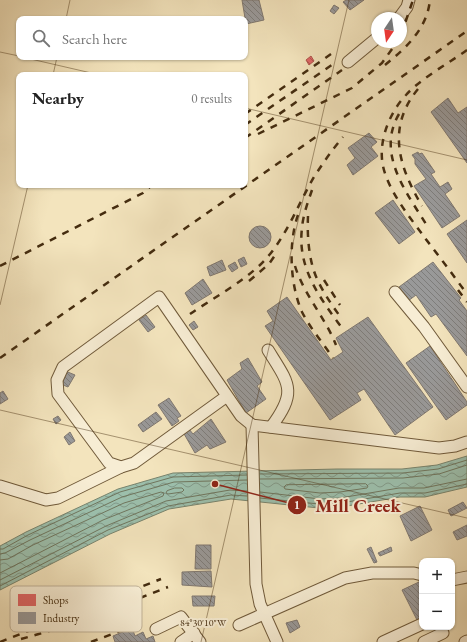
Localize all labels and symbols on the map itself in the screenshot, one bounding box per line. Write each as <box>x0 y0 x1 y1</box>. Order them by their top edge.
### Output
north arrow <box>371 12 407 48</box>
callout: Mill Creek <box>287 489 409 520</box>
text: Mill Creek <box>315 493 401 518</box>
text: 1 <box>294 497 300 513</box>
legend <box>10 586 142 632</box>
text: Shops <box>43 593 69 607</box>
text: Industry <box>43 611 80 625</box>
text: 84°30'10"W <box>180 616 227 629</box>

